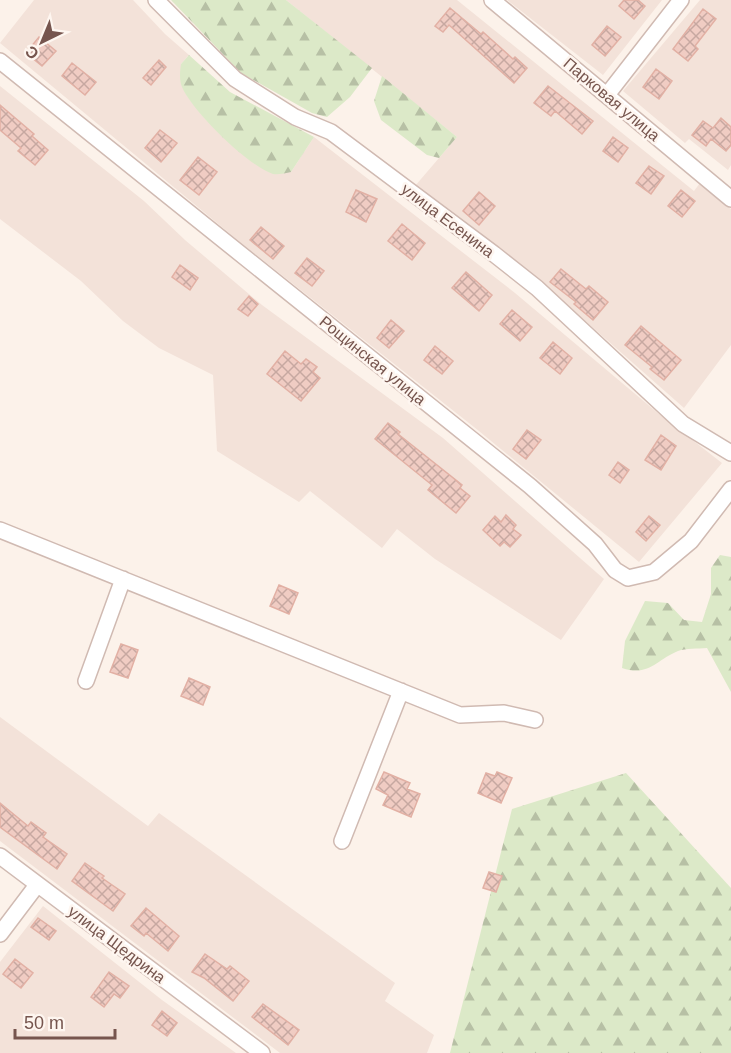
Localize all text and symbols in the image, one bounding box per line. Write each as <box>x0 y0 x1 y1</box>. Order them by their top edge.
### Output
north arrow <box>12 12 72 72</box>
text: С <box>22 42 42 63</box>
street label: Парковая улица <box>560 54 663 144</box>
street label: улица Есенина <box>398 180 497 261</box>
street label: Рощинская улица <box>316 313 429 408</box>
street label: улица Щедрина <box>65 902 169 986</box>
scale bar <box>15 1002 116 1040</box>
text: 50 m <box>24 1013 64 1033</box>

